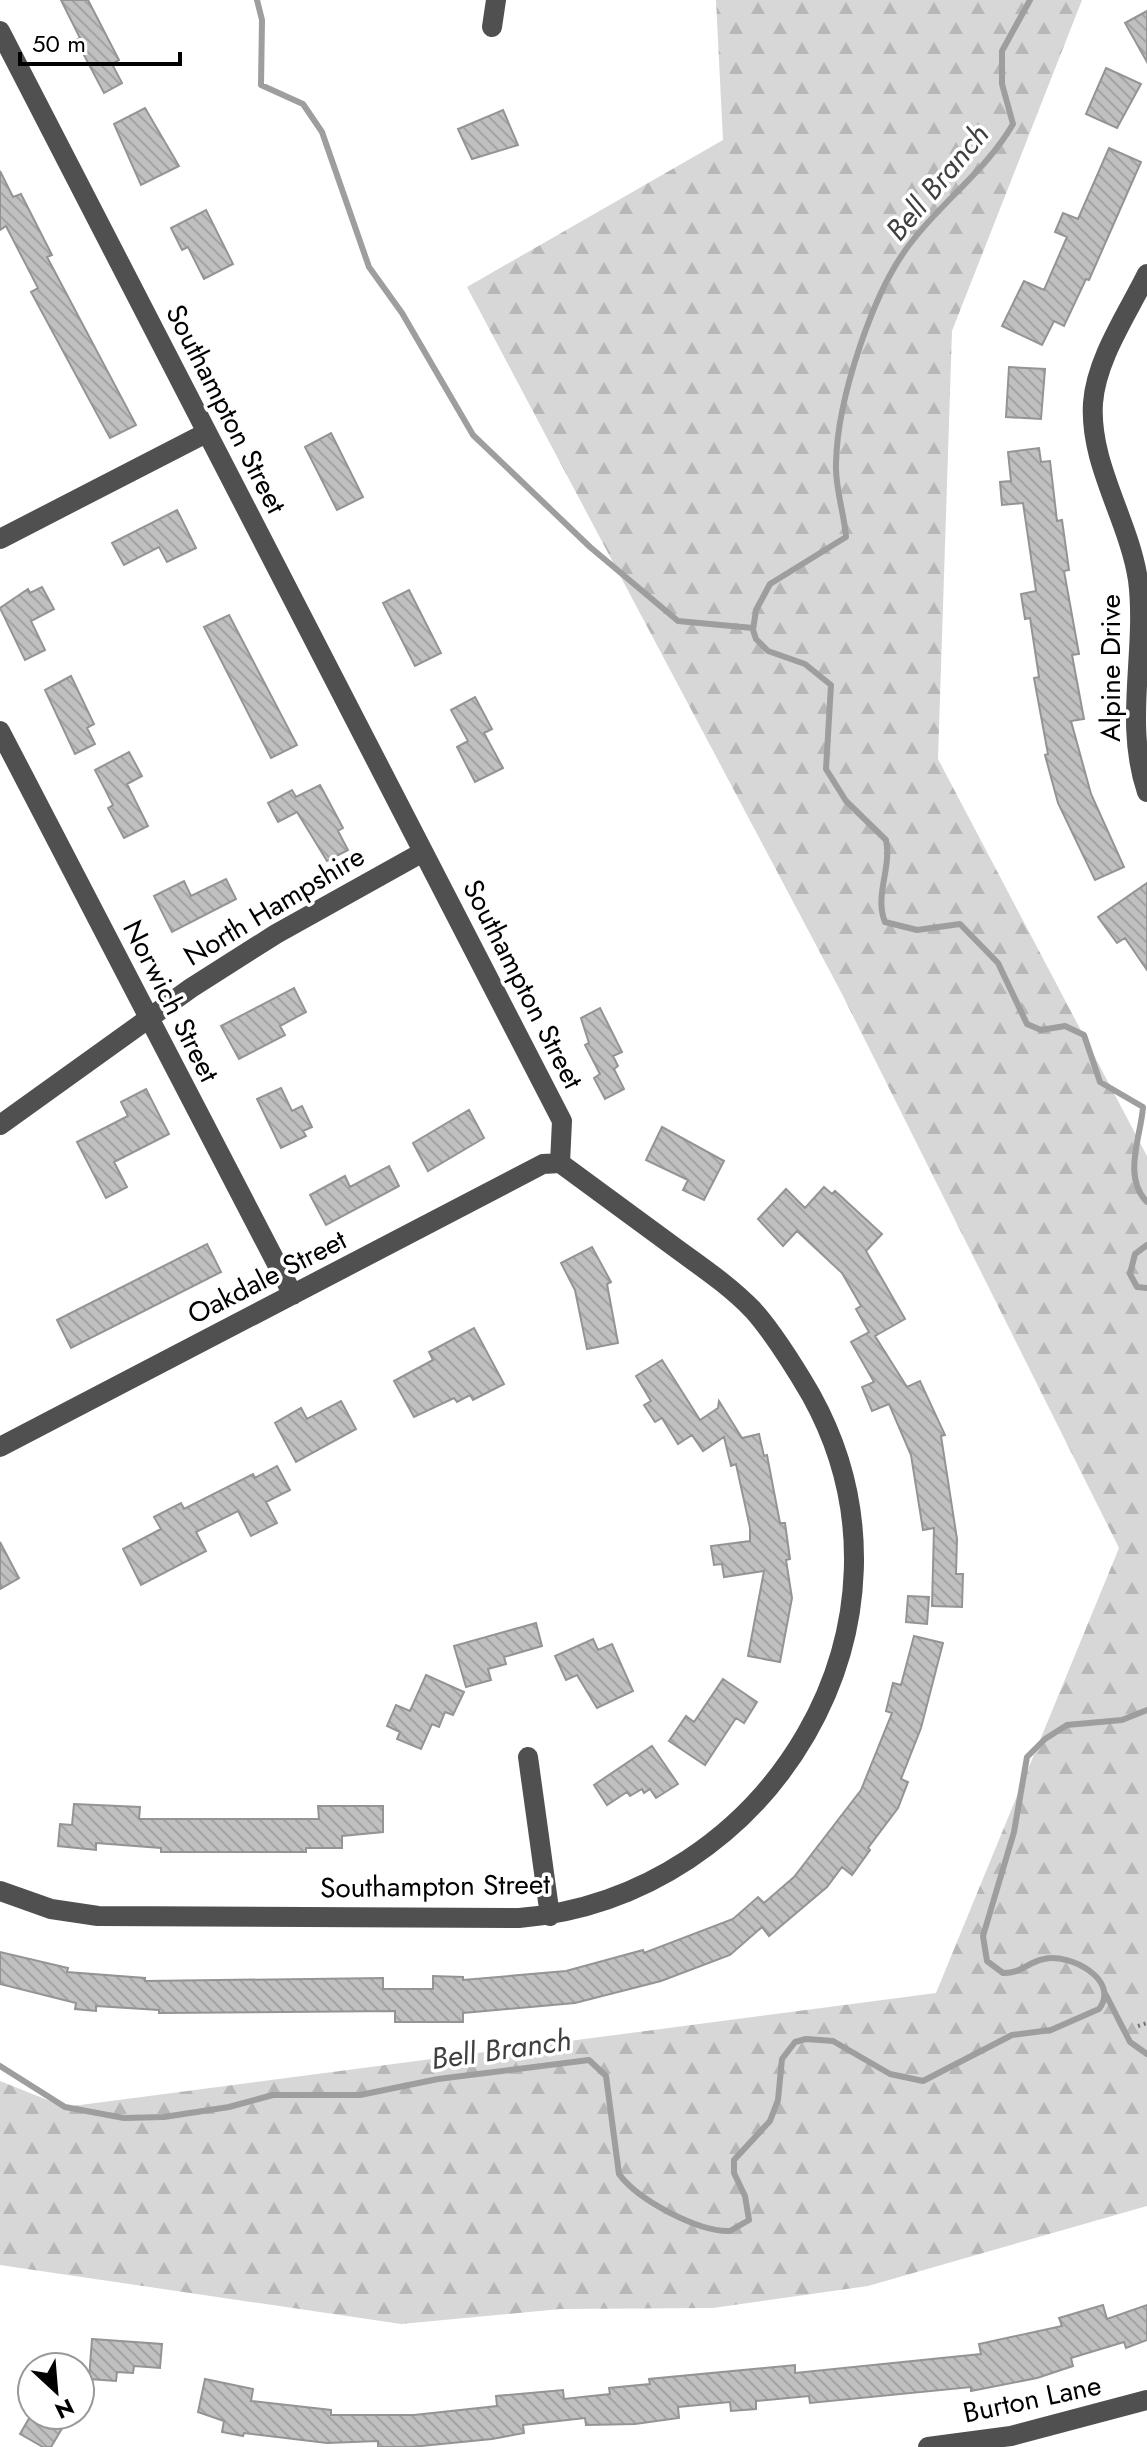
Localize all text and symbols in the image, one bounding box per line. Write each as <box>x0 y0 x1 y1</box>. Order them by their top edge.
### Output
scale bar <box>20 16 180 66</box>
text: 50 m <box>32 26 86 61</box>
water label: Bell Branch <box>875 114 999 250</box>
street label: Southampton Street <box>156 297 297 521</box>
street label: Alpine Drive <box>1090 594 1131 742</box>
street label: North Hampshire <box>176 836 372 976</box>
street label: Southampton Street <box>453 872 594 1096</box>
street label: Norwich Street <box>113 913 230 1089</box>
street label: Oakdale Street <box>180 1219 354 1335</box>
street label: Southampton Street <box>320 1863 551 1909</box>
water label: Bell Branch <box>428 2018 574 2080</box>
north arrow <box>16 2351 96 2431</box>
street label: Burton Lane <box>959 2364 1105 2434</box>
text: N <box>50 2391 80 2427</box>

